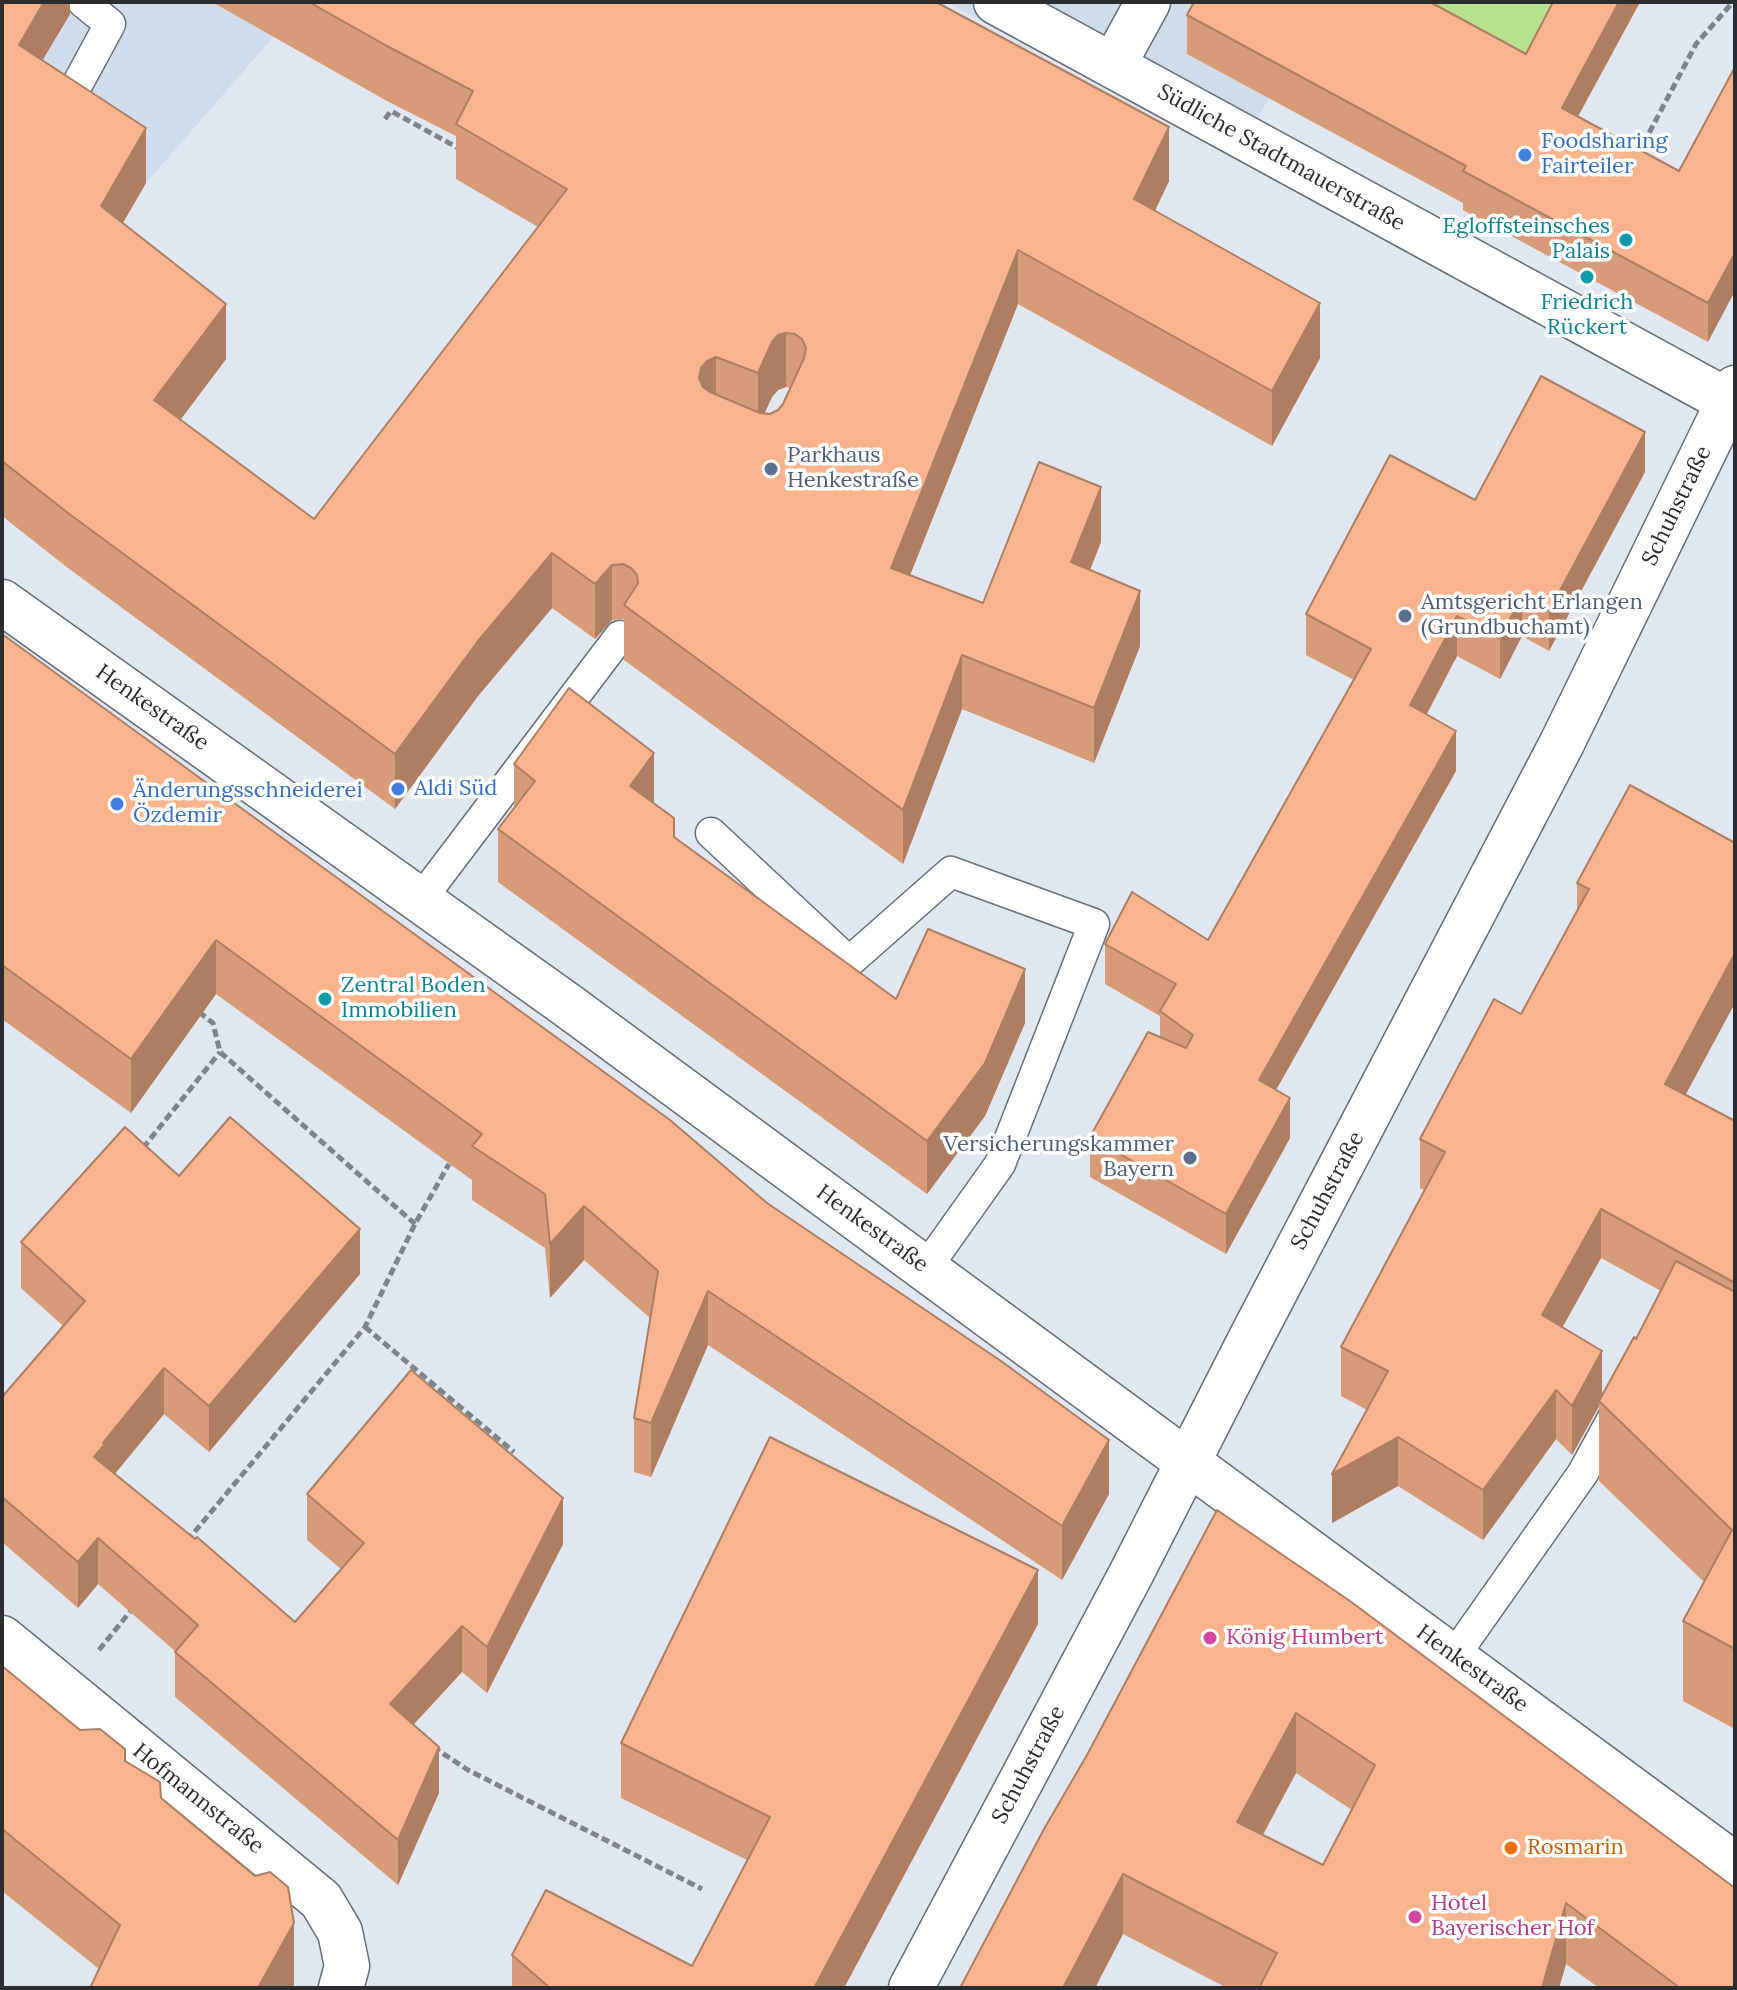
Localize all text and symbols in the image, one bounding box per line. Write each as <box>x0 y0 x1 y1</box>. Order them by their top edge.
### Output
street label: Südliche Stadtmauerstraße <box>1153 79 1409 237</box>
place label: Foodsharing Fairteiler <box>1541 129 1668 180</box>
marker: Foodsharing Fairteiler <box>1516 146 1534 164</box>
place label: Egloffsteinsches Palais <box>1443 214 1610 266</box>
marker: Egloffsteinsches Palais <box>1617 231 1635 249</box>
marker: Friedrich Rückert <box>1578 268 1596 286</box>
place label: Friedrich Rückert <box>1540 290 1634 342</box>
street label: Schuhstraße <box>1637 442 1717 570</box>
place label: Parkhaus Henkestraße <box>787 443 919 494</box>
marker: Parkhaus Henkestraße <box>762 460 780 478</box>
place label: Amtsgericht Erlangen (Grundbuchamt) <box>1421 590 1643 642</box>
marker: Amtsgericht Erlangen (Grundbuchamt) <box>1396 607 1414 625</box>
street label: Henkestraße <box>90 659 214 757</box>
place label: Aldi Süd <box>414 776 498 802</box>
place label: Änderungsschneiderei Özdemir <box>133 778 363 830</box>
marker: Aldi Süd <box>389 780 407 798</box>
marker: Änderungsschneiderei Özdemir <box>108 795 126 813</box>
place label: Zentral Boden Immobilien <box>341 973 485 1024</box>
marker: Zentral Boden Immobilien <box>316 990 334 1008</box>
street label: Schuhstraße <box>1286 1127 1370 1255</box>
place label: Versicherungskammer Bayern <box>944 1132 1174 1184</box>
marker: Versicherungskammer Bayern <box>1181 1149 1199 1167</box>
street label: Henkestraße <box>811 1180 933 1278</box>
street label: Henkestraße <box>1411 1620 1533 1718</box>
place label: König Humbert <box>1226 1625 1384 1651</box>
marker: König Humbert <box>1201 1629 1219 1647</box>
street label: Schuhstraße <box>987 1701 1071 1829</box>
street label: Hofmannstraße <box>127 1738 269 1860</box>
place label: Rosmarin <box>1527 1835 1624 1861</box>
marker: Rosmarin <box>1502 1839 1520 1857</box>
place label: Hotel Bayerischer Hof <box>1431 1891 1594 1942</box>
marker: Hotel Bayerischer Hof <box>1406 1908 1424 1926</box>

